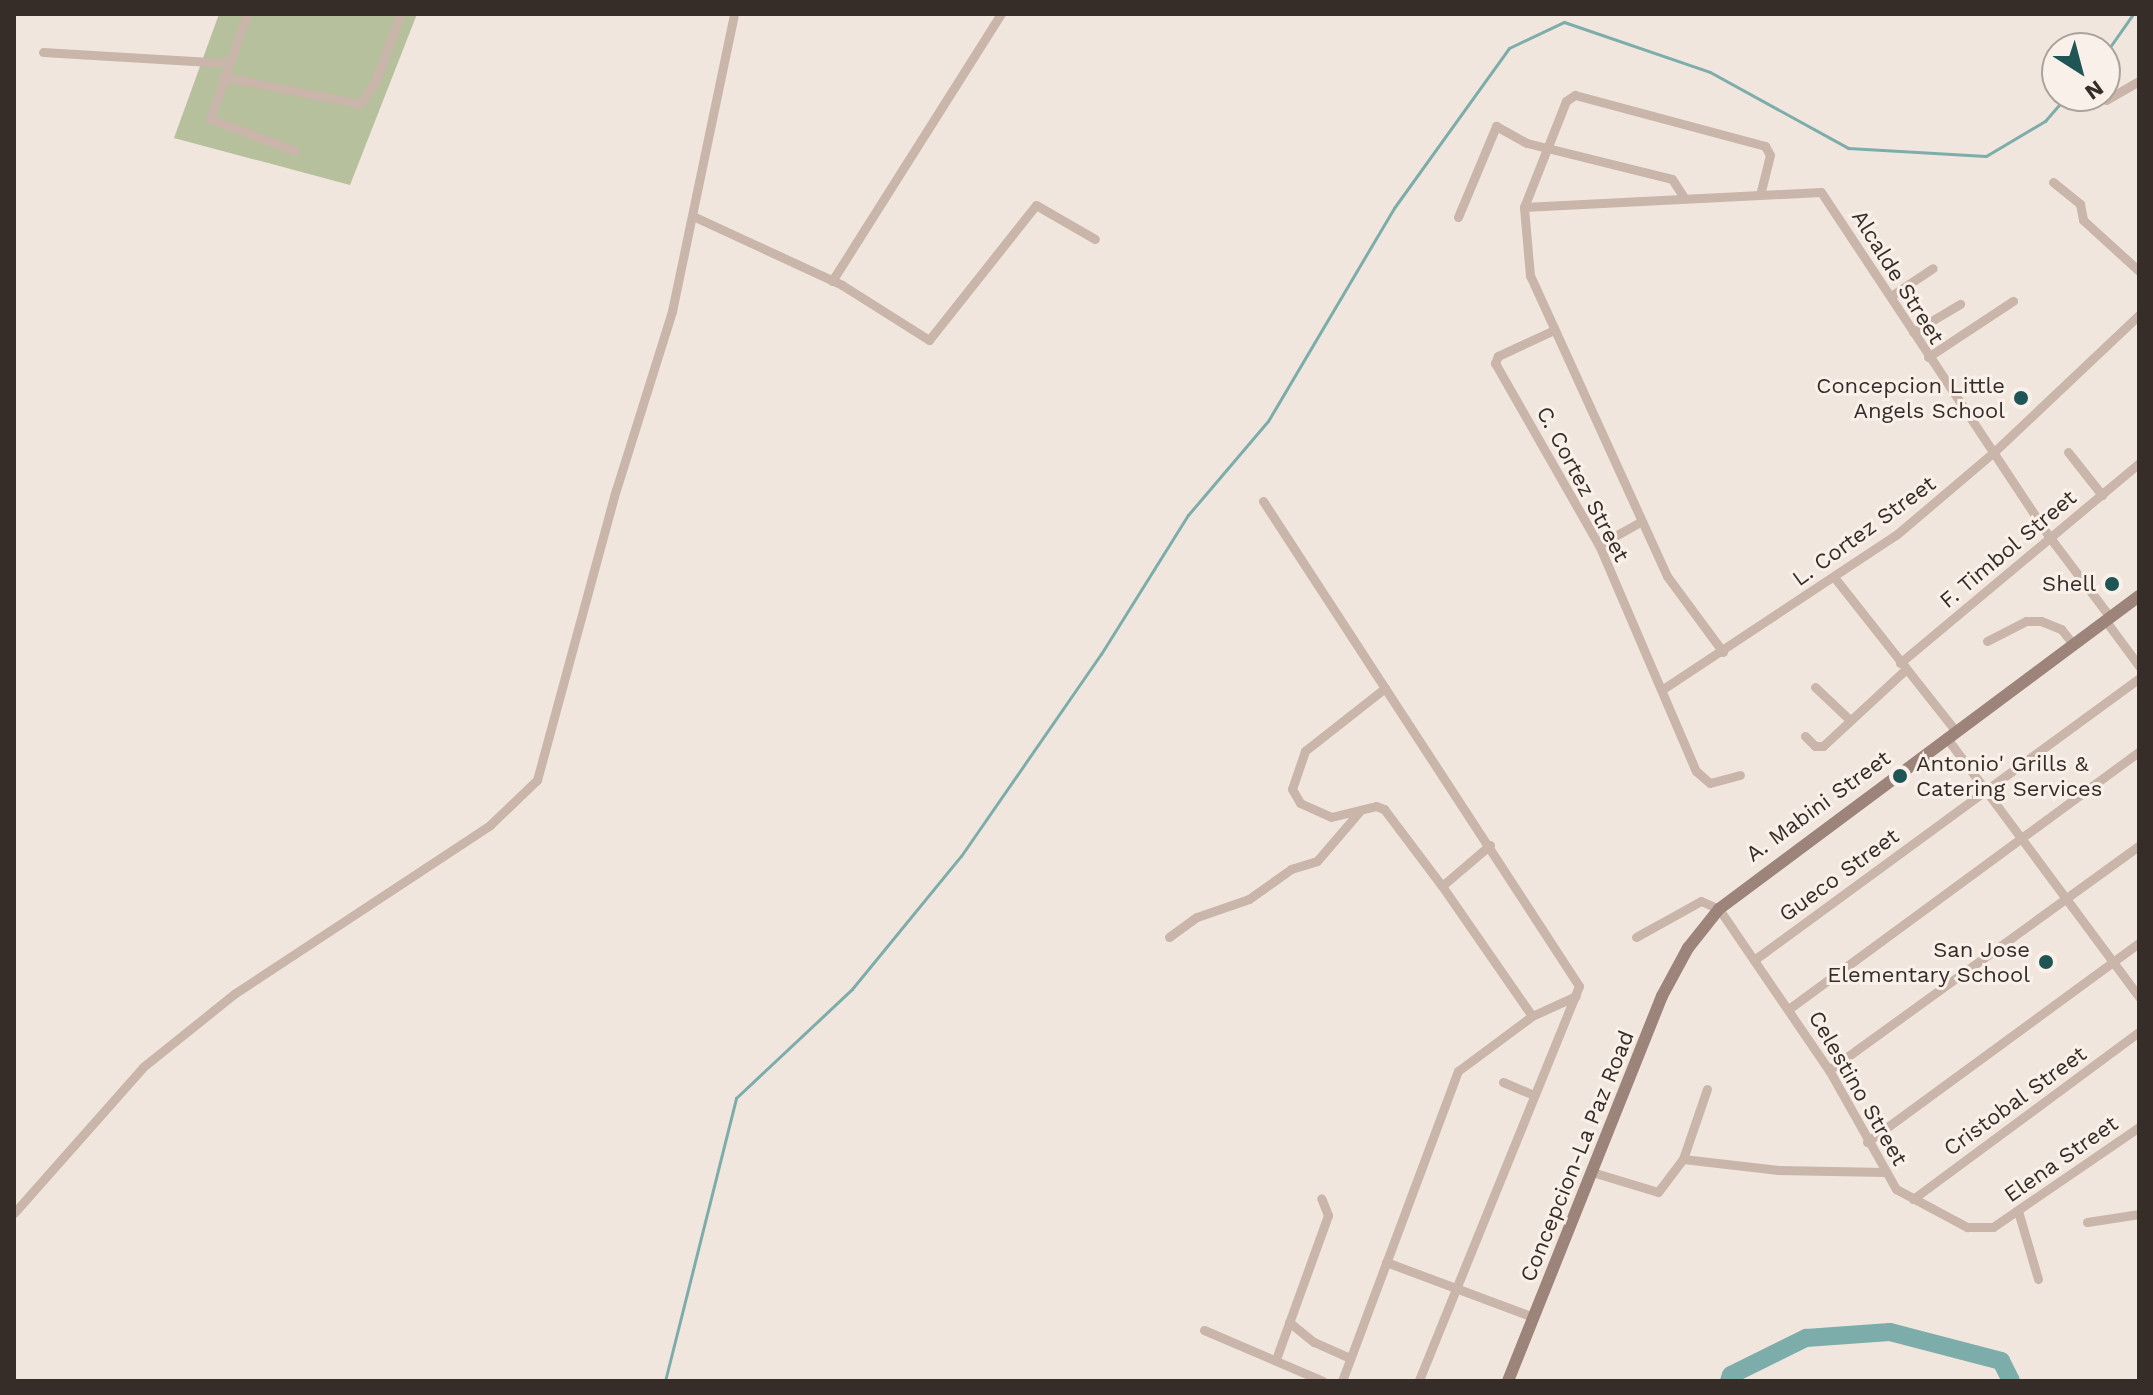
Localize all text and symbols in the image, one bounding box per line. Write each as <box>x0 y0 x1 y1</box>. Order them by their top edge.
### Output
north arrow <box>2041 32 2121 112</box>
text: N <box>2080 75 2108 105</box>
street label: Alcalde Street <box>1846 205 1950 349</box>
place label: Concepcion Little Angels School <box>1816 372 2005 424</box>
marker: Concepcion Little Angels School <box>2012 389 2030 407</box>
street label: C. Cortez Street <box>1531 402 1635 566</box>
street label: L. Cortez Street <box>1787 470 1941 592</box>
street label: F. Timbol Street <box>1934 484 2082 614</box>
place label: Shell <box>2042 571 2096 597</box>
marker: Shell <box>2103 575 2121 593</box>
street label: A. Mabini Street <box>1741 745 1895 867</box>
place label: Antonio' Grills & Catering Services <box>1916 750 2102 802</box>
marker: Antonio' Grills & Catering Services <box>1891 767 1909 785</box>
street label: Gueco Street <box>1774 823 1904 927</box>
place label: San Jose Elementary School <box>1827 936 2030 988</box>
marker: San Jose Elementary School <box>2037 953 2055 971</box>
street label: Celestino Street <box>1803 1006 1913 1170</box>
street label: Concepcion-La Paz Road <box>1514 1026 1640 1286</box>
street label: Cristobal Street <box>1938 1040 2092 1162</box>
street label: Elena Street <box>1999 1110 2123 1208</box>

